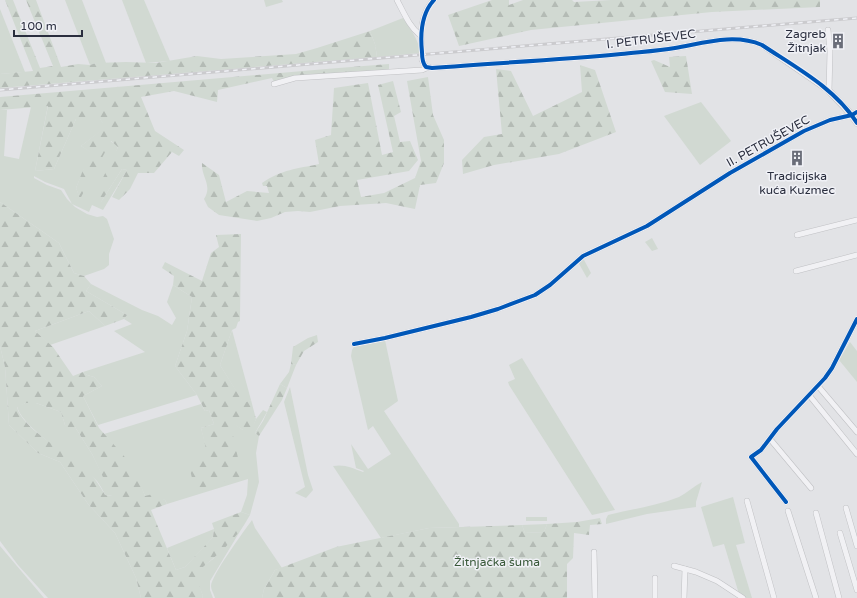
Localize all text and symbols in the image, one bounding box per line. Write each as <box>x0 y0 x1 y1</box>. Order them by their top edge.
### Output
scale bar <box>14 12 82 38</box>
text: 100 m <box>20 19 57 33</box>
street label: I. PETRUŠEVEC <box>606 27 696 51</box>
place label: Zagreb Žitnjak <box>785 27 826 55</box>
building icon: Zagreb Žitnjak <box>829 32 847 50</box>
street label: II. PETRUŠEVEC <box>724 112 812 170</box>
building icon: Tradicijska kuća Kuzmec <box>788 149 806 167</box>
place label: Tradicijska kuća Kuzmec <box>759 169 835 197</box>
park label: Žitnjačka šuma <box>454 555 540 569</box>

